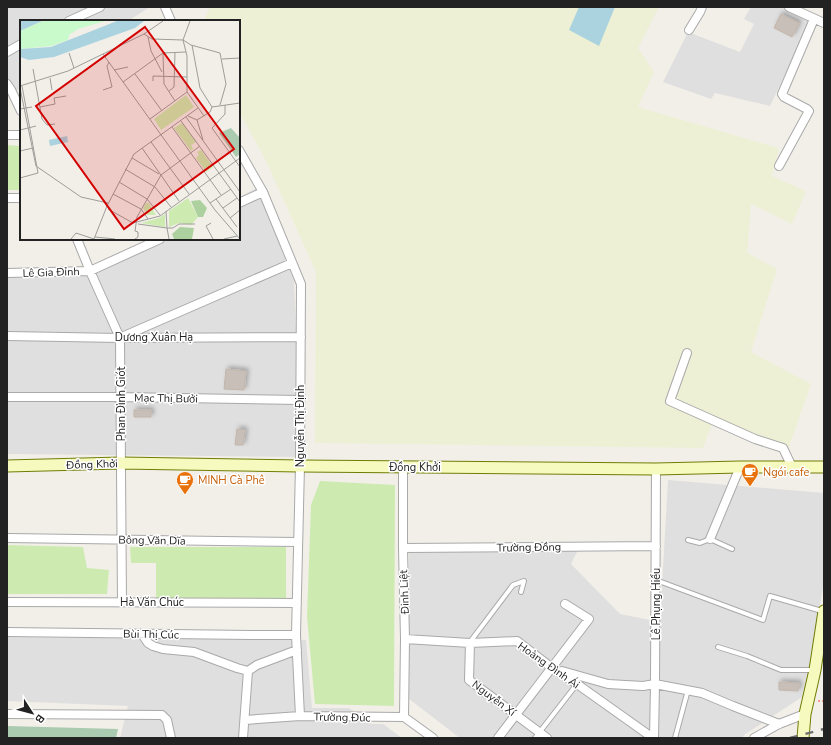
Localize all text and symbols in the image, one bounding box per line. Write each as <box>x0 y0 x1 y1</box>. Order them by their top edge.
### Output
inset map <box>20 20 240 240</box>
street label: Lê Gia Đỉnh <box>22 264 80 281</box>
street label: Dương Xuân Hạ <box>115 330 193 345</box>
street label: Phan Đình Giót <box>114 367 129 441</box>
street label: Nguyễn Thị Định <box>293 385 308 467</box>
street label: Mạc Thị Bưởi <box>134 390 198 407</box>
street label: Đồng Khởi <box>65 456 118 473</box>
street label: Đồng Khởi <box>388 460 441 475</box>
cafe icon: Ngói cafe <box>740 462 760 487</box>
place label: Ngói cafe <box>763 465 809 480</box>
cafe icon: MINH Cà Phê <box>175 470 195 495</box>
place label: MINH Cà Phê <box>198 473 265 488</box>
street label: Bông Văn Dĩa <box>118 532 186 549</box>
street label: Trường Đồng <box>497 539 561 556</box>
street label: Lê Phụng Hiểu <box>649 568 664 640</box>
street label: Đinh Liệt <box>396 569 413 615</box>
street label: Hà Văn Chúc <box>120 595 184 610</box>
street label: Bùi Thị Cúc <box>123 627 179 642</box>
street label: Hoàng Đình Ái <box>515 638 583 692</box>
street label: Nguyễn Xí <box>469 677 520 721</box>
north arrow <box>12 693 52 733</box>
street label: Trường Đúc <box>313 710 371 725</box>
text: B <box>31 711 48 726</box>

